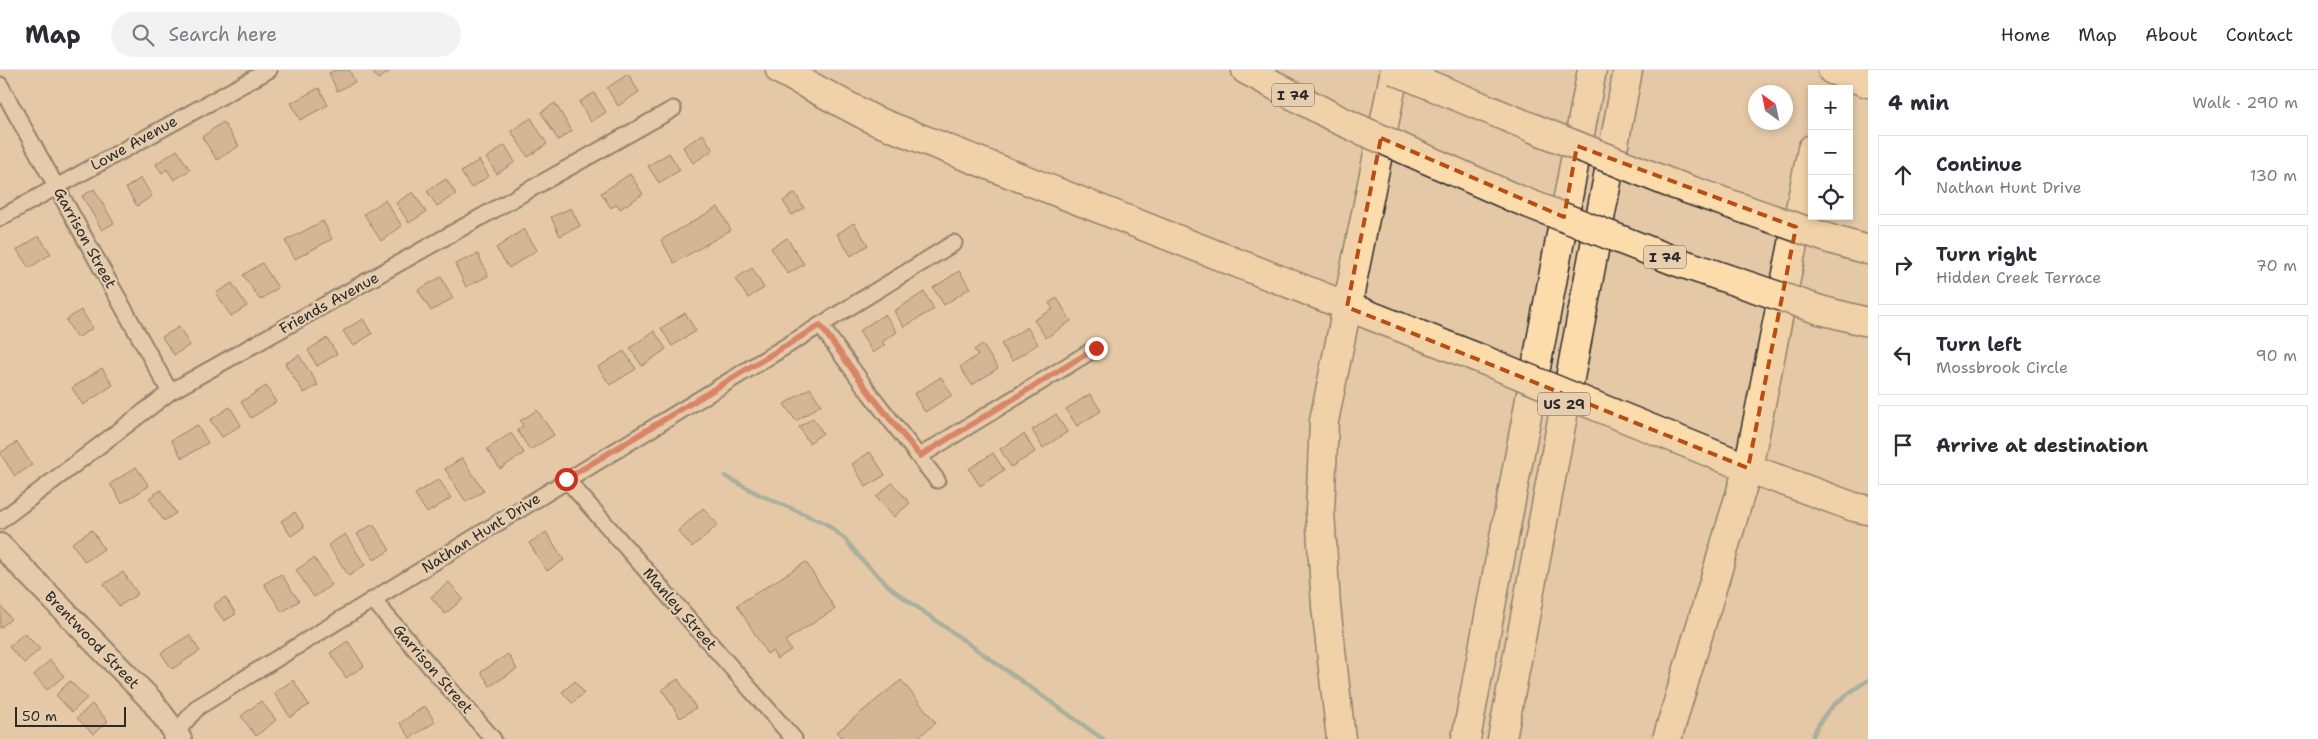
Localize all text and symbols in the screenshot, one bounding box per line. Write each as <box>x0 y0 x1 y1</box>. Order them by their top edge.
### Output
search box <box>111 12 461 57</box>
text: Map <box>25 19 81 51</box>
icon: search <box>129 21 157 49</box>
text: Search here <box>169 22 277 47</box>
text: Home <box>2001 23 2050 47</box>
text: Map <box>2078 23 2117 47</box>
text: About <box>2145 23 2198 47</box>
text: Contact <box>2226 23 2293 47</box>
road number: I 74 <box>1272 84 1314 106</box>
north arrow <box>1748 85 1793 130</box>
map controls <box>1808 85 1853 220</box>
button: + <box>1808 85 1853 130</box>
text: 4 min <box>1888 89 1949 117</box>
text: Walk · 290 m <box>2192 92 2298 113</box>
street label: Lowe Avenue <box>87 111 181 175</box>
button: − <box>1808 130 1853 175</box>
text: Continue <box>1936 152 2022 177</box>
icon: ahead <box>1889 161 1917 189</box>
text: 130 m <box>2250 165 2297 186</box>
button: locate <box>1808 175 1853 220</box>
text: Nathan Hunt Drive <box>1936 177 2082 198</box>
street label: Garrison Street <box>49 184 121 292</box>
text: Turn right <box>1936 242 2037 267</box>
road number: I 74 <box>1644 246 1686 268</box>
icon: right <box>1889 251 1917 279</box>
text: 70 m <box>2256 255 2297 276</box>
street label: Friends Avenue <box>276 267 382 339</box>
text: Hidden Creek Terrace <box>1936 267 2101 288</box>
text: Turn left <box>1936 332 2022 357</box>
route end <box>1085 337 1108 360</box>
icon: left <box>1889 341 1917 369</box>
text: 90 m <box>2256 345 2297 366</box>
text: Mossbrook Circle <box>1936 357 2068 378</box>
road number: US 29 <box>1538 392 1590 416</box>
icon: arrive <box>1889 431 1917 459</box>
text: Arrive at destination <box>1936 433 2148 458</box>
route start <box>555 468 578 491</box>
street label: Nathan Hunt Drive <box>418 488 544 578</box>
street label: Manley Street <box>639 563 721 655</box>
street label: Brentwood Street <box>40 587 144 693</box>
street label: Garrison Street <box>389 620 477 718</box>
scale bar <box>15 704 126 727</box>
text: 50 m <box>22 707 57 725</box>

